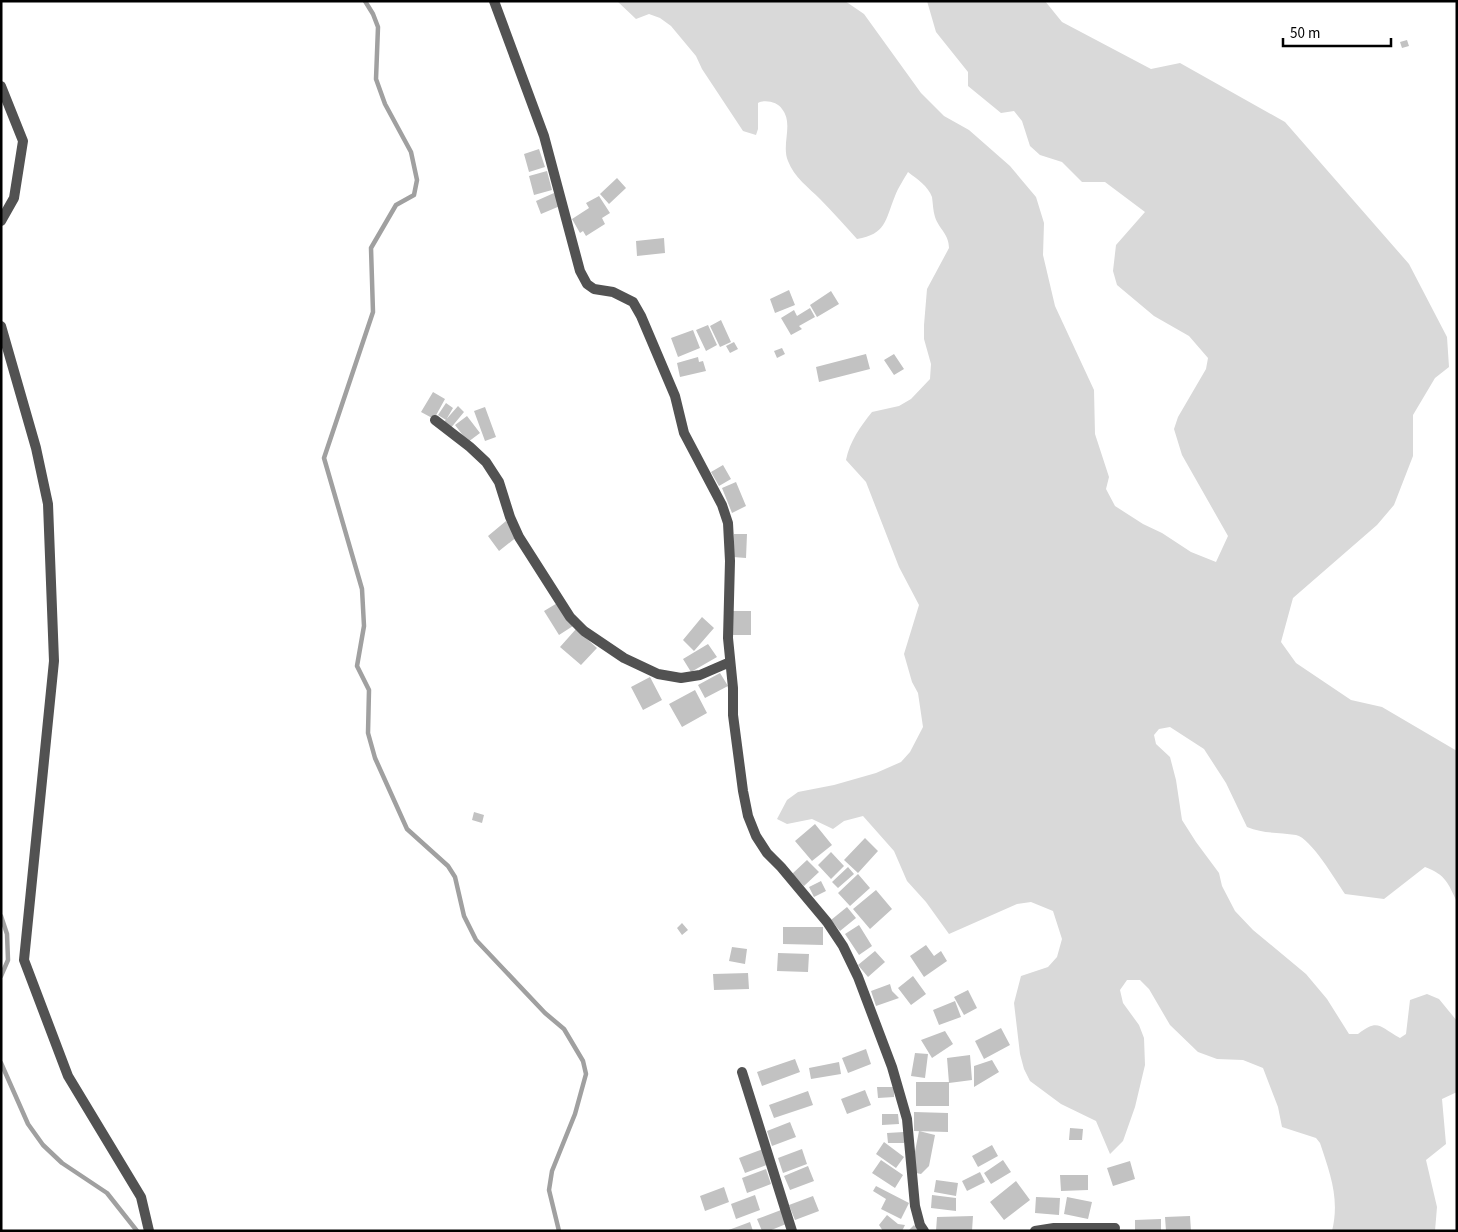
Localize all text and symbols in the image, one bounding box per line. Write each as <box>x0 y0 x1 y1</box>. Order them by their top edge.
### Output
scale bar <box>1283 15 1390 47</box>
text: 50 m <box>1290 23 1320 44</box>

